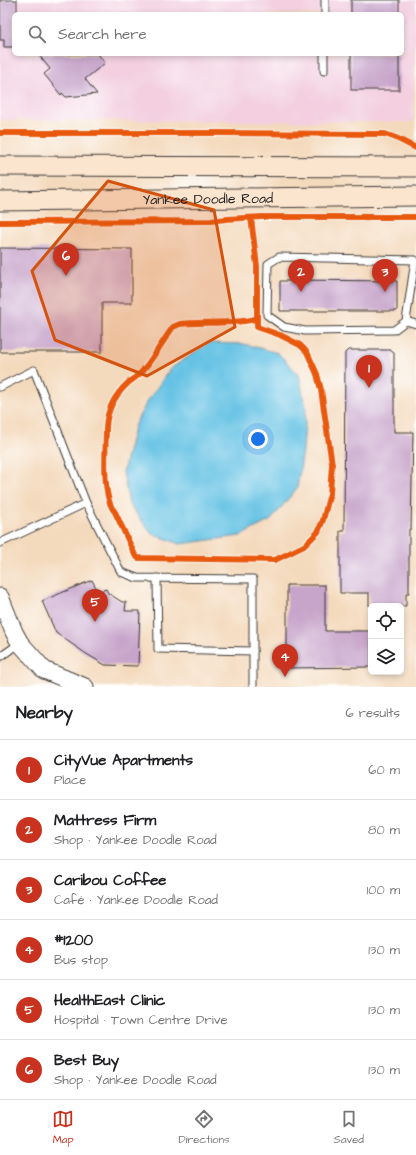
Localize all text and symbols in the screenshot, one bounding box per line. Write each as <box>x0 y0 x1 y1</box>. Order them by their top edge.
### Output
search box <box>12 12 404 56</box>
icon: search <box>26 23 48 45</box>
text: Search here <box>58 24 147 45</box>
street label: Yankee Doodle Road <box>143 189 273 210</box>
pin: 6 <box>53 243 79 276</box>
pin: 2 <box>288 259 314 292</box>
pin: 3 <box>372 259 398 292</box>
pin: 1 <box>356 355 382 388</box>
your location <box>248 429 268 449</box>
pin: 5 <box>82 589 108 622</box>
map controls <box>368 603 404 675</box>
button: locate <box>368 603 404 639</box>
button: layers <box>368 639 404 675</box>
pin: 4 <box>272 644 298 677</box>
text: Nearby <box>16 701 73 725</box>
text: 6 results <box>345 704 400 722</box>
text: CityVue Apartments <box>54 750 193 771</box>
text: 1 <box>28 761 30 779</box>
text: 60 m <box>368 761 400 779</box>
text: Place <box>54 771 86 789</box>
text: Mattress Firm <box>54 810 156 831</box>
text: 2 <box>25 821 33 839</box>
text: 80 m <box>368 821 400 839</box>
text: Shop · Yankee Doodle Road <box>54 831 217 849</box>
text: Caribou Coffee <box>54 870 166 891</box>
text: 3 <box>26 881 32 899</box>
text: 100 m <box>367 881 400 899</box>
text: Café · Yankee Doodle Road <box>54 891 218 909</box>
text: #1200 <box>54 930 93 951</box>
text: 4 <box>25 941 33 959</box>
text: 130 m <box>368 941 400 959</box>
text: Bus stop <box>54 951 108 969</box>
text: HealthEast Clinic <box>54 990 165 1011</box>
text: 5 <box>24 1001 34 1019</box>
text: 130 m <box>368 1001 400 1019</box>
text: Hospital · Town Centre Drive <box>54 1011 227 1029</box>
text: Best Buy <box>54 1050 119 1071</box>
text: 6 <box>25 1061 33 1079</box>
text: 130 m <box>368 1061 400 1079</box>
text: Shop · Yankee Doodle Road <box>54 1071 217 1089</box>
tab: Map <box>52 1108 74 1147</box>
tab: Directions <box>178 1108 230 1147</box>
tab: Saved <box>334 1108 364 1147</box>

